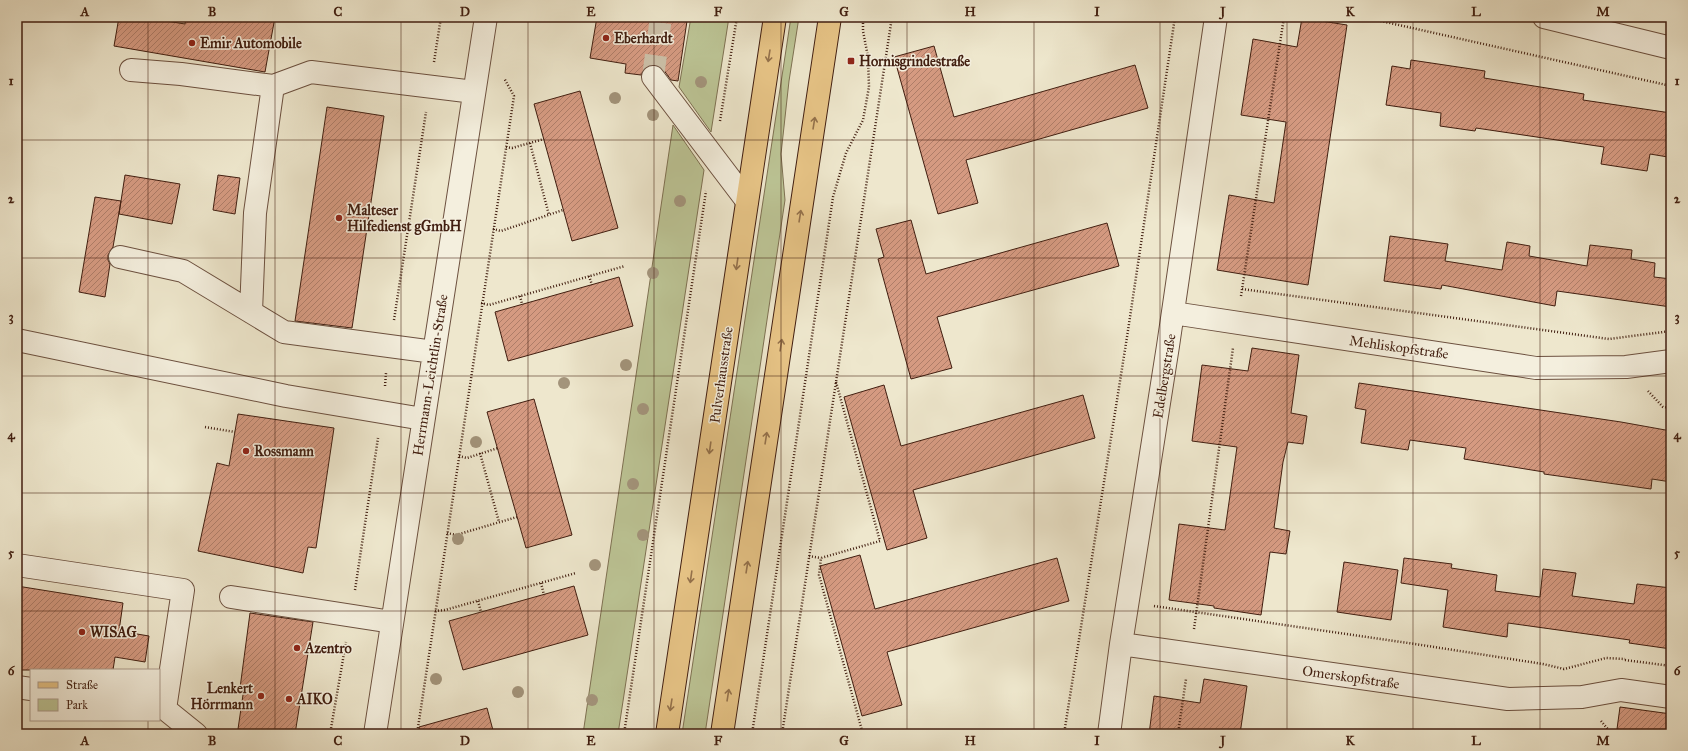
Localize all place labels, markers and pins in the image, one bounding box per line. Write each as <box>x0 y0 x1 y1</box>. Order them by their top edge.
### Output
place label: Eberhardt <box>614 30 673 47</box>
marker: Eberhardt <box>601 33 611 43</box>
place label: Emir Automobile <box>200 35 302 52</box>
marker: Emir Automobile <box>187 38 197 48</box>
place label: Hornisgrindestraße <box>859 53 970 71</box>
marker: Hornisgrindestraße <box>846 56 856 66</box>
place label: Malteser Hilfedienst gGmbH <box>347 202 462 236</box>
marker: Malteser Hilfedienst gGmbH <box>334 213 344 223</box>
place label: Rossmann <box>254 443 314 460</box>
marker: Rossmann <box>241 446 251 456</box>
place label: WISAG <box>90 624 137 641</box>
marker: WISAG <box>77 627 87 637</box>
place label: Azentro <box>304 640 352 657</box>
marker: Azentro <box>292 643 302 653</box>
place label: Lenkert Hörrmann <box>191 680 253 713</box>
marker: Lenkert Hörrmann <box>256 691 266 701</box>
place label: AIKO <box>296 691 333 708</box>
marker: AIKO <box>284 694 294 704</box>

